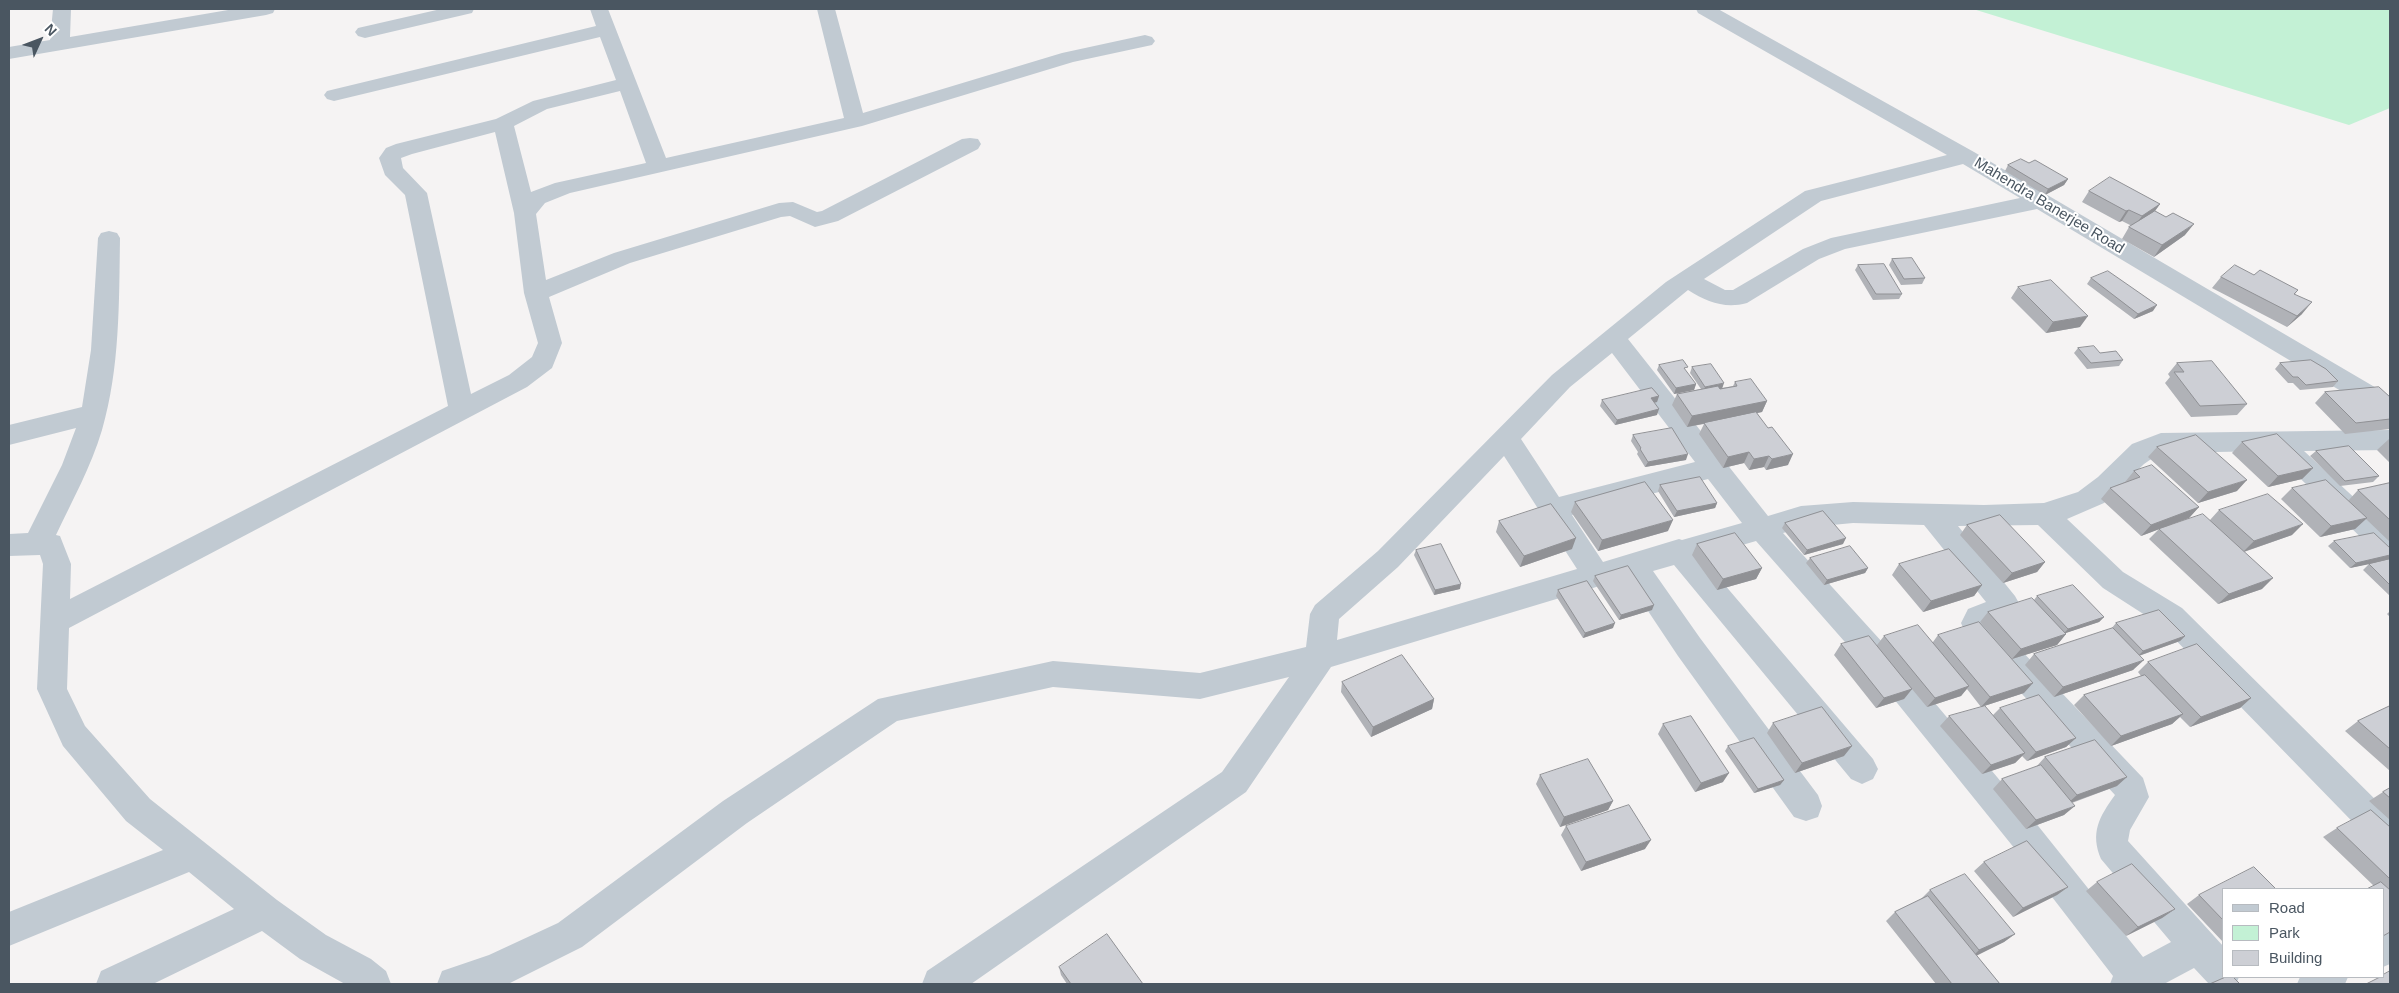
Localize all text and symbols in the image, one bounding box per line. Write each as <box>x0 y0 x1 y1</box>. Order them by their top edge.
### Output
north arrow <box>15 15 65 65</box>
text: N <box>42 21 60 39</box>
street label: Mahendra Banerjee Road <box>1971 154 2127 258</box>
legend <box>2222 888 2384 978</box>
text: Road <box>2269 899 2305 916</box>
text: Park <box>2269 924 2300 941</box>
text: Building <box>2269 949 2322 966</box>

